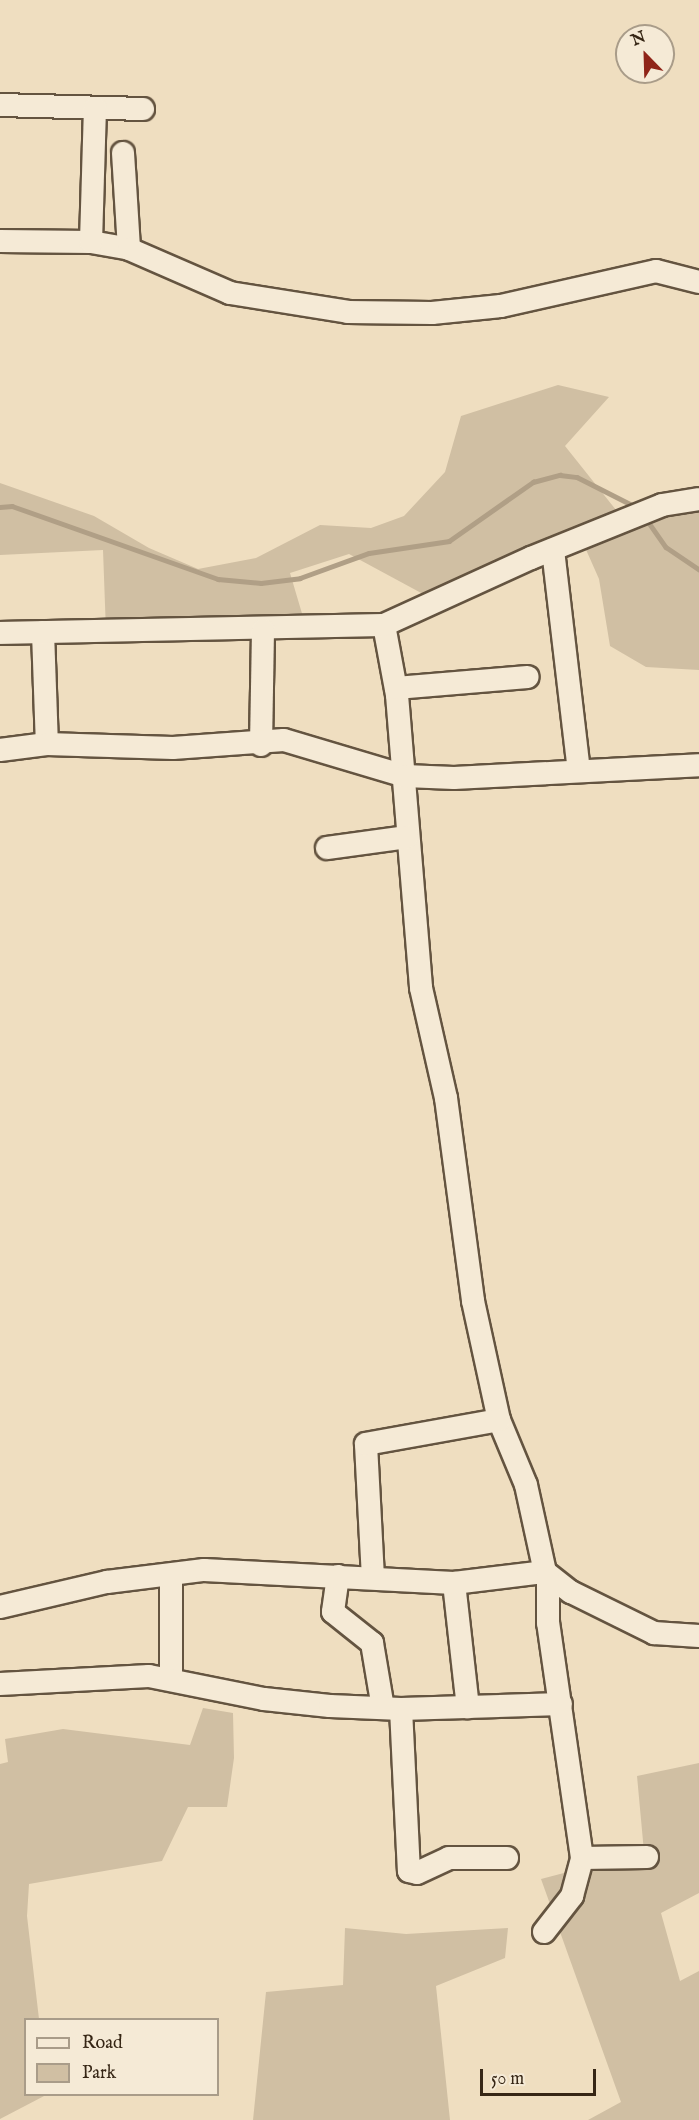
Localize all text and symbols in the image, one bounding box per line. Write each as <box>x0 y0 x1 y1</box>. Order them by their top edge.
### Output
north arrow <box>615 24 675 84</box>
text: N <box>628 27 649 51</box>
legend <box>24 2018 219 2096</box>
text: Road <box>82 2032 123 2055</box>
scale bar <box>483 2057 598 2095</box>
text: Park <box>82 2062 116 2085</box>
text: 50 m <box>491 2068 524 2091</box>

